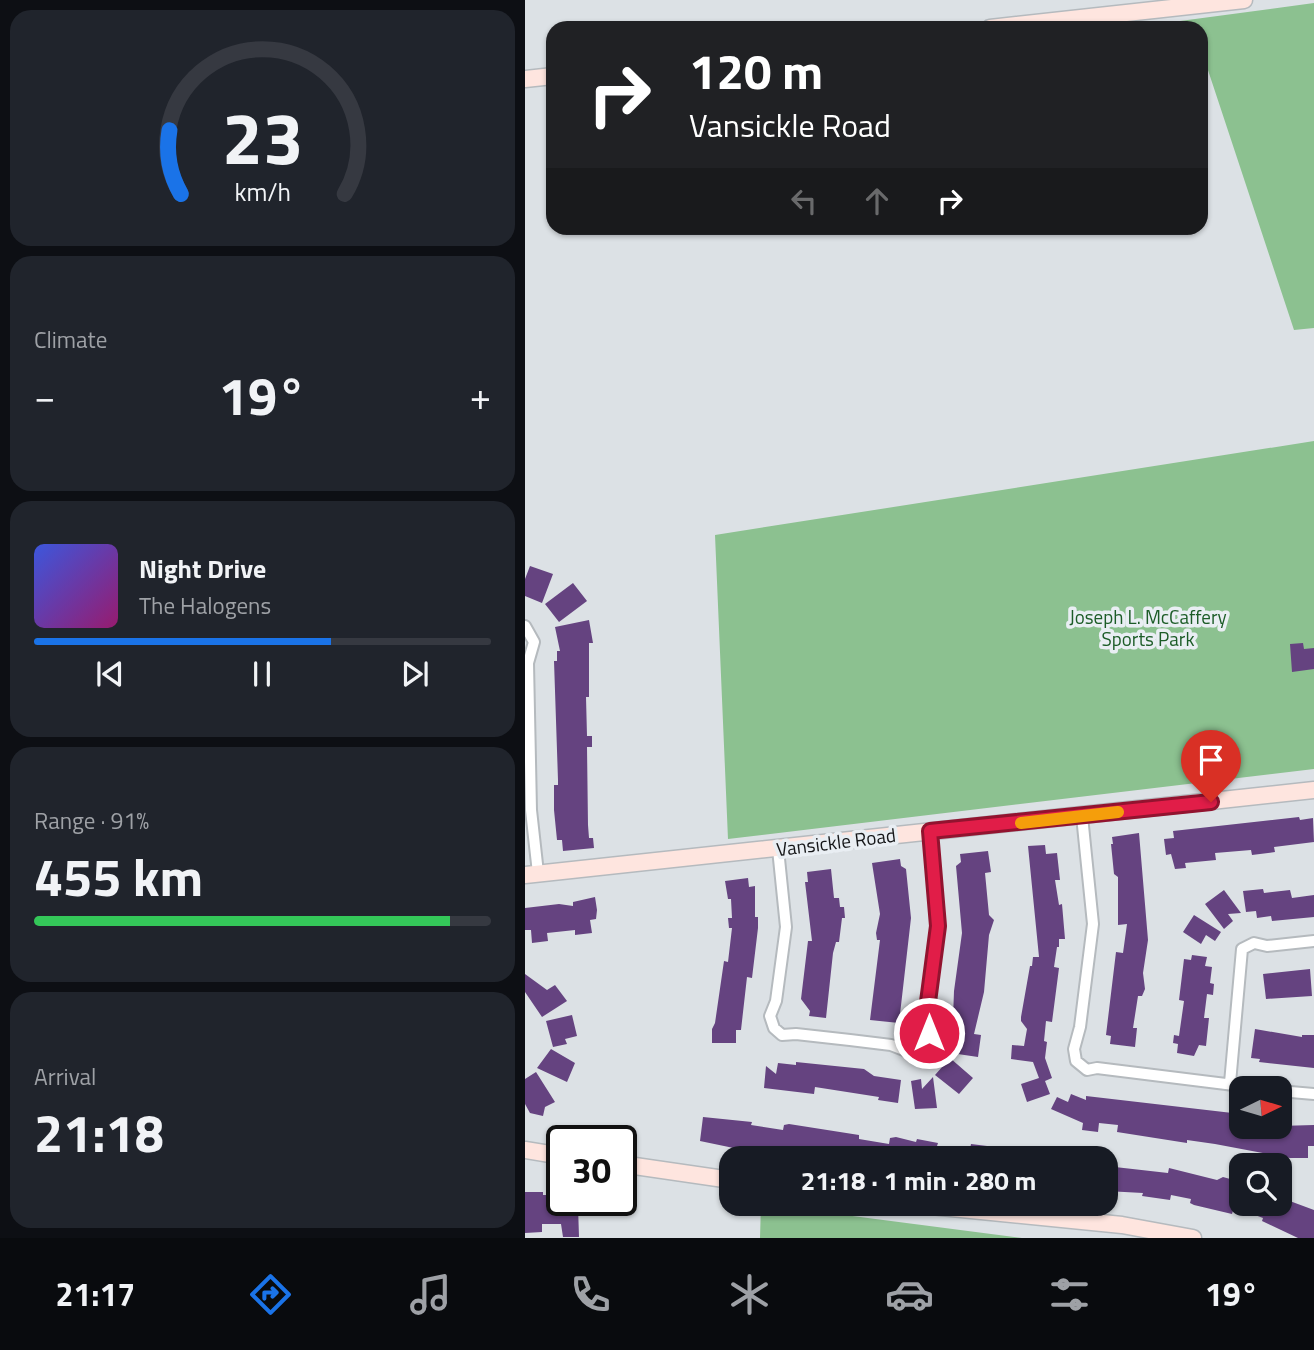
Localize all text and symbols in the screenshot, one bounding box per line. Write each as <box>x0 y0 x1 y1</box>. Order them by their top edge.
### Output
text: 120 m <box>689 33 823 108</box>
icon: right <box>574 49 665 140</box>
text: 23 <box>222 82 303 192</box>
text: Vansickle Road <box>689 101 891 149</box>
text: km/h <box>234 173 291 211</box>
icon: left <box>785 182 823 220</box>
icon: ahead <box>858 182 896 220</box>
icon: right <box>931 182 969 220</box>
text: Climate <box>34 322 107 357</box>
text: 19° <box>219 356 306 435</box>
text: − <box>34 367 55 425</box>
text: + <box>470 367 491 425</box>
text: Night Drive <box>139 549 266 588</box>
text: The Halogens <box>139 588 271 623</box>
park label: Joseph L. McCaffery Sports Park <box>1069 602 1227 653</box>
icon: previous <box>91 655 129 693</box>
icon: pause <box>243 655 281 693</box>
icon: next <box>396 655 434 693</box>
pin <box>1181 730 1241 802</box>
icon: arrive <box>1192 741 1230 779</box>
text: Range · 91% <box>34 803 149 838</box>
street label: Vansickle Road <box>775 820 897 863</box>
text: 455 km <box>34 837 203 916</box>
position arrow <box>892 996 966 1070</box>
text: Arrival <box>34 1059 96 1094</box>
north arrow <box>1229 1076 1291 1139</box>
map controls <box>1229 1076 1292 1216</box>
text: 21:18 <box>34 1093 164 1172</box>
speed limit sign: 30 <box>546 1125 637 1216</box>
button: search <box>1229 1153 1292 1216</box>
text: 21:18 · 1 min · 280 m <box>801 1161 1036 1200</box>
text: 21:17 <box>55 1270 135 1318</box>
icon: directions <box>246 1270 295 1319</box>
icon: music <box>406 1270 455 1319</box>
icon: phone <box>566 1270 615 1319</box>
icon: climate <box>725 1270 774 1319</box>
icon: car <box>885 1270 934 1319</box>
icon: filters <box>1045 1270 1094 1319</box>
text: 19° <box>1205 1270 1259 1318</box>

